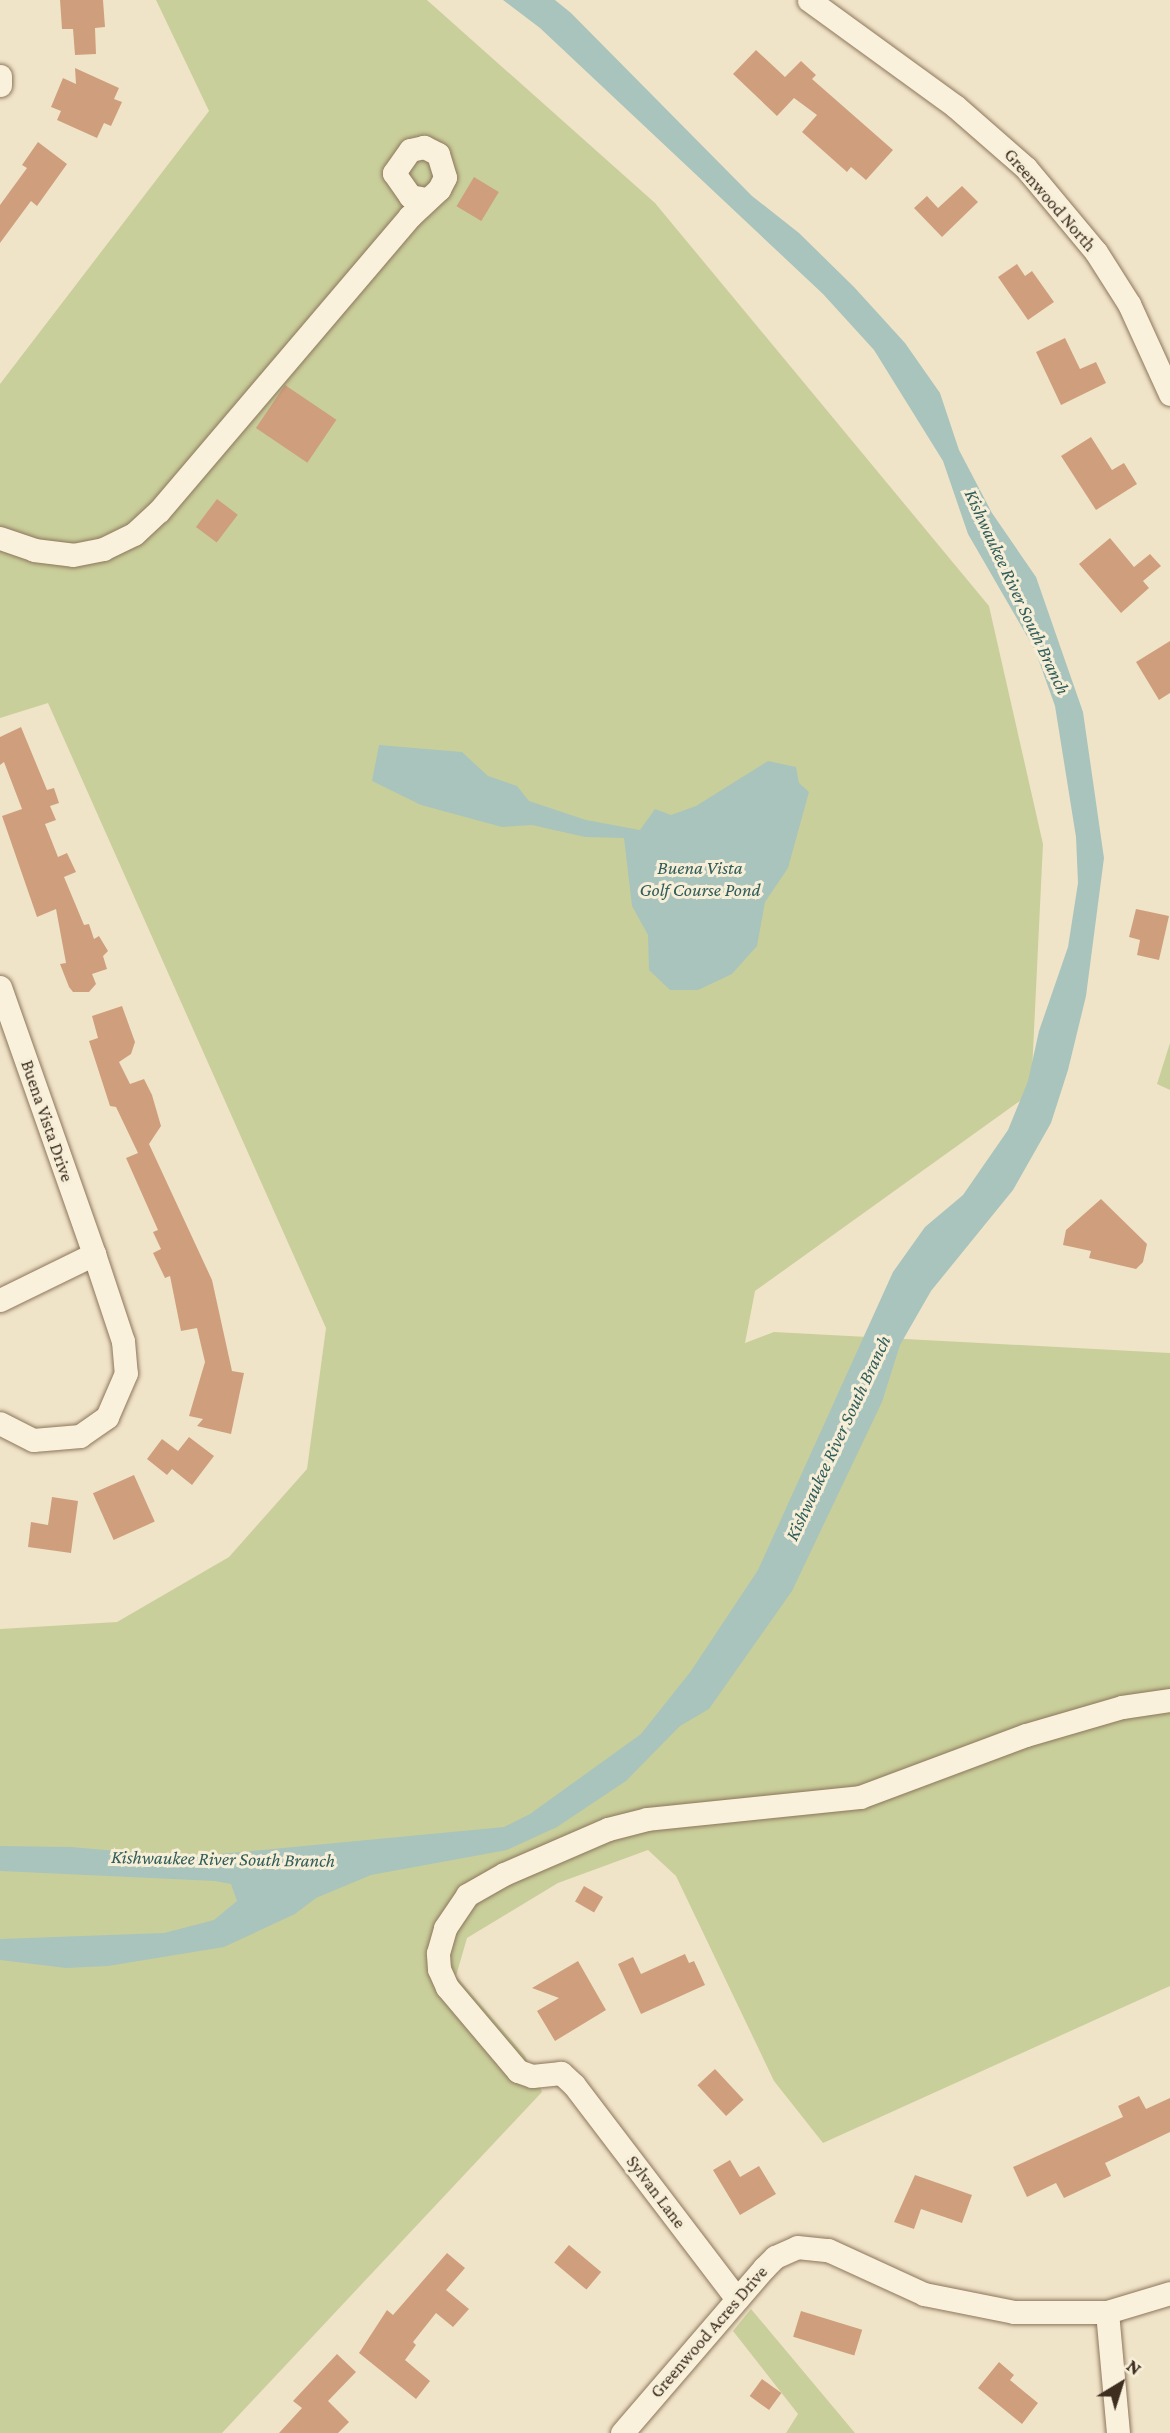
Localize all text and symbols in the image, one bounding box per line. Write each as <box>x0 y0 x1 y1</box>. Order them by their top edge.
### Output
street label: Greenwood North <box>999 144 1101 256</box>
water label: Kishwaukee River South Branch <box>959 486 1075 698</box>
water label: Buena Vista Golf Course Pond <box>640 857 760 901</box>
street label: Buena Vista Drive <box>16 1057 78 1185</box>
water label: Kishwaukee River South Branch <box>780 1332 896 1544</box>
water label: Kishwaukee River South Branch <box>111 1846 335 1872</box>
street label: Sylvan Lane <box>622 2151 690 2233</box>
street label: Greenwood Acres Drive <box>646 2262 772 2402</box>
north arrow <box>1086 2349 1156 2419</box>
text: N <box>1123 2355 1146 2379</box>

